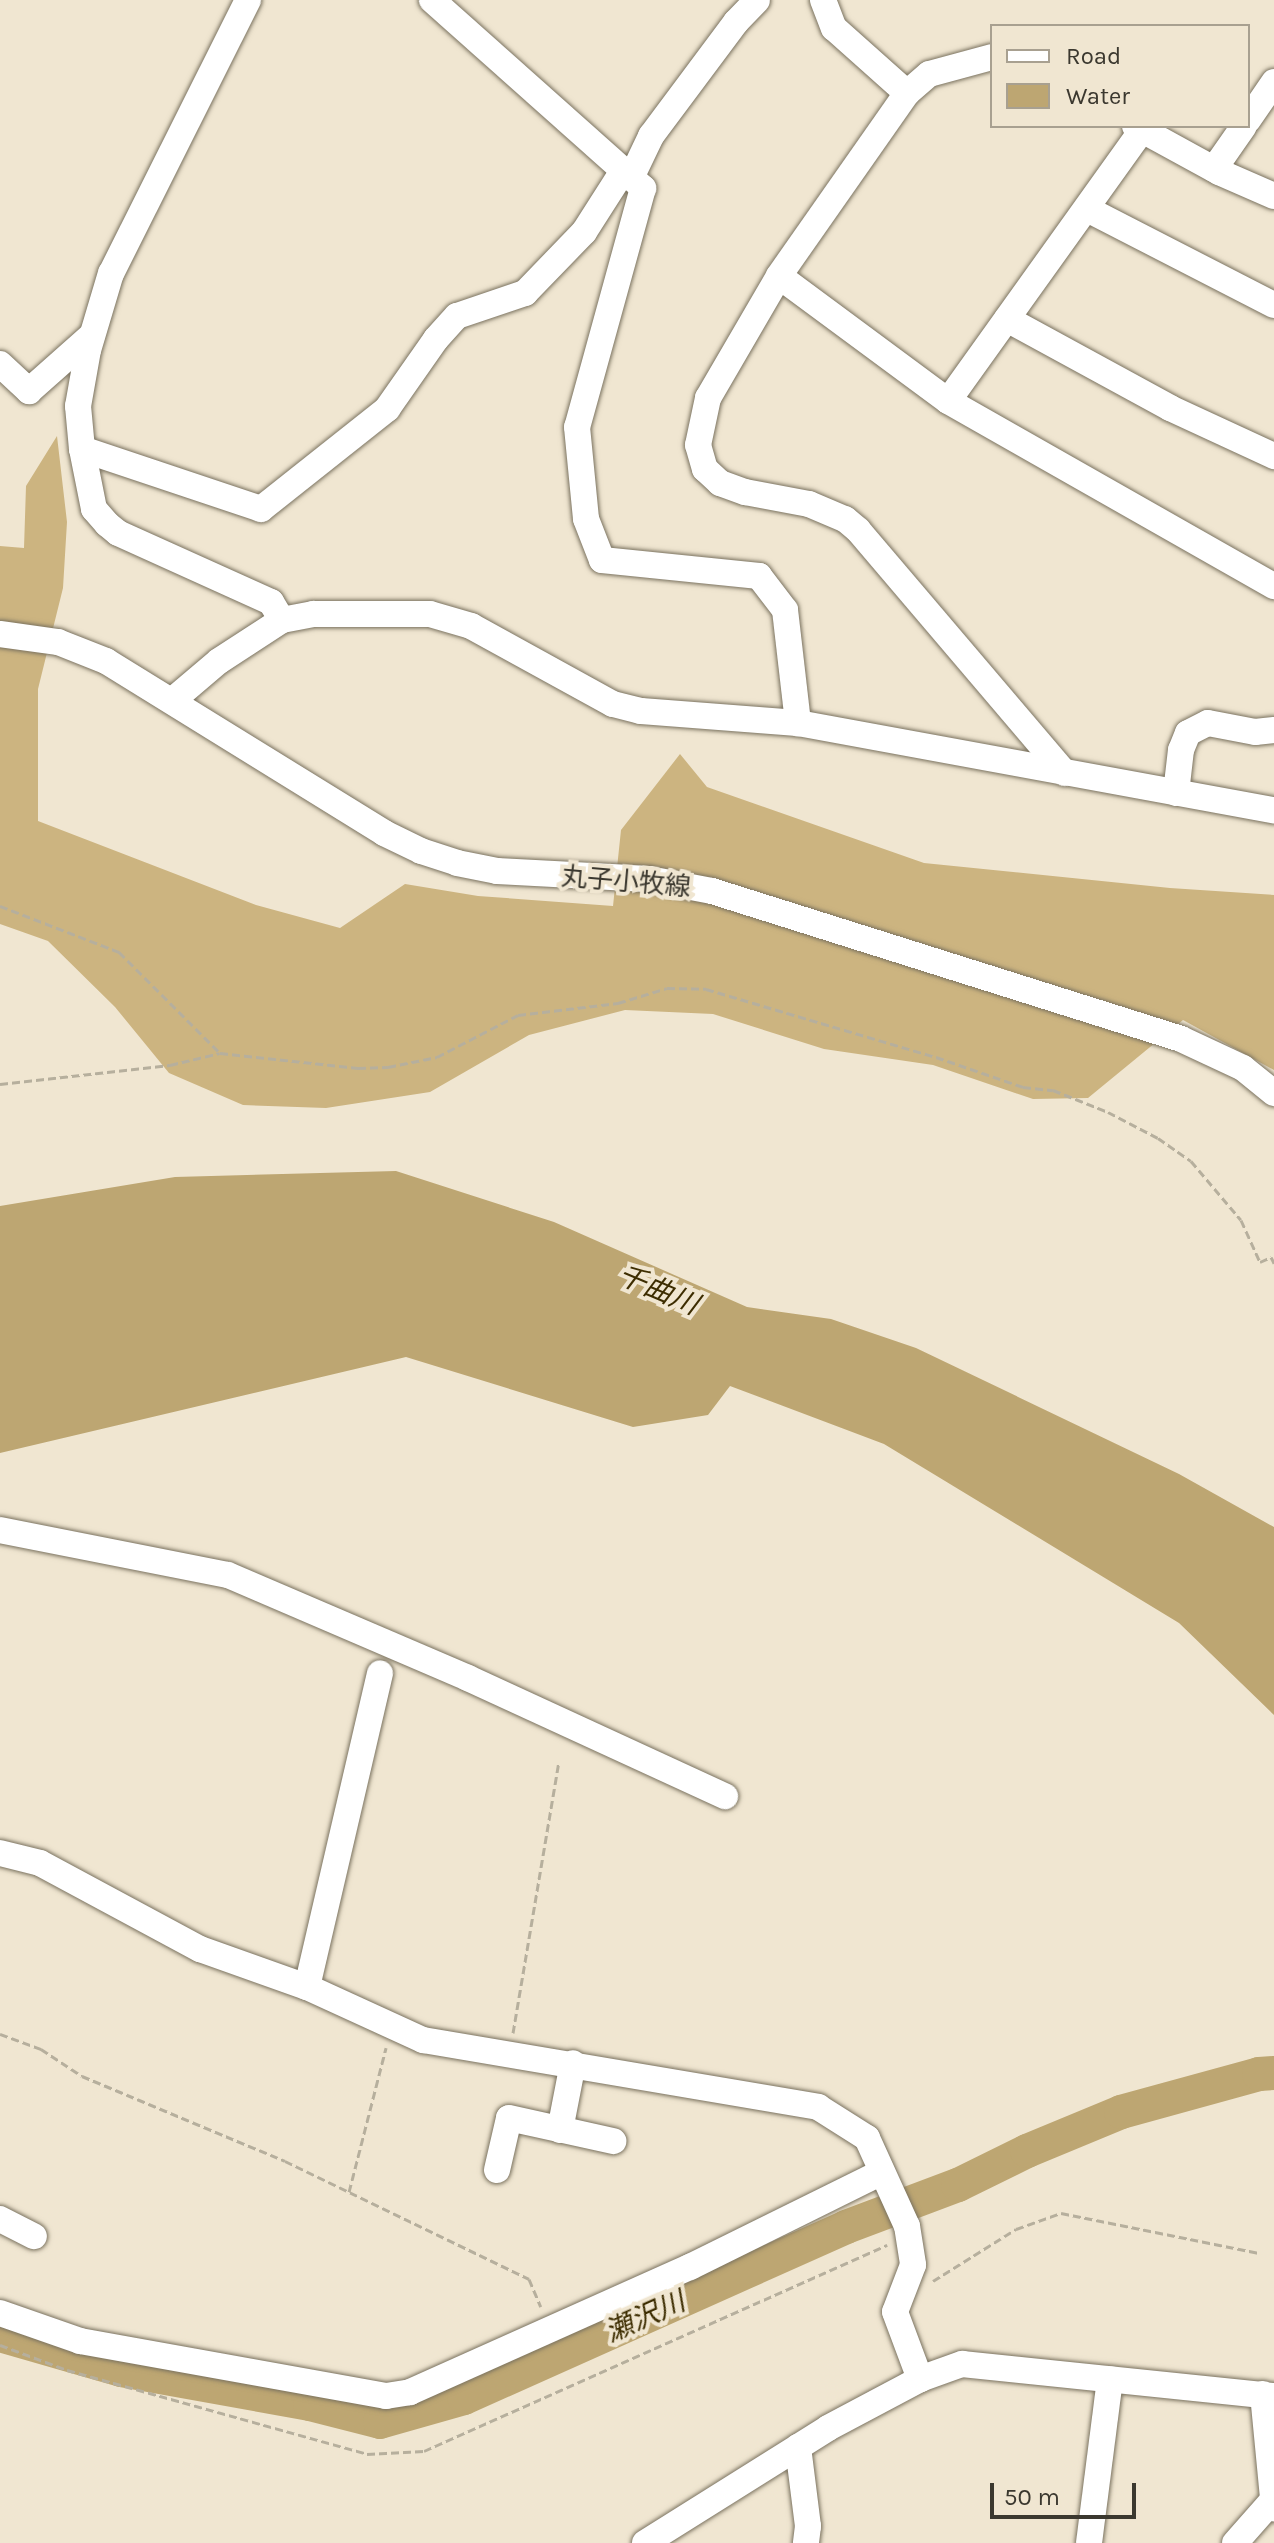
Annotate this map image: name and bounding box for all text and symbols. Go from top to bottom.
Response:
legend [990,24,1250,128]
text: Road [1066,42,1121,70]
text: Water [1066,82,1130,110]
street label: 丸子小牧線 [560,861,692,903]
water label: 千曲川 [613,1258,703,1322]
water label: 瀬沢川 [600,2285,690,2349]
scale bar [994,2467,1140,2517]
text: 50 m [1004,2483,1060,2511]

